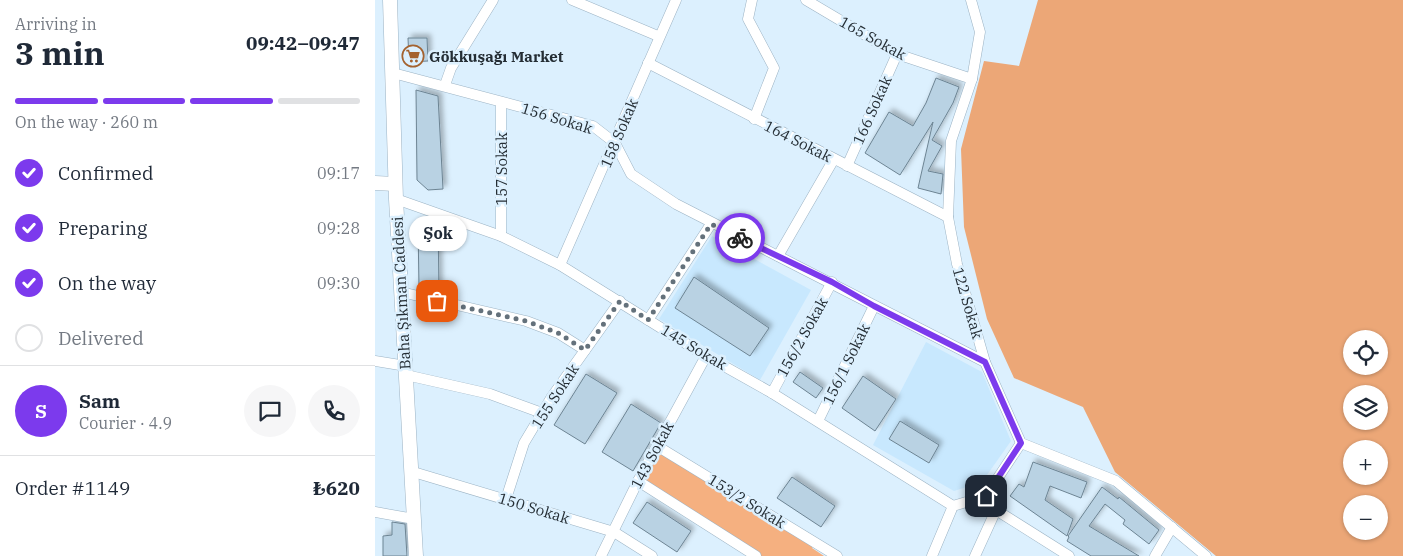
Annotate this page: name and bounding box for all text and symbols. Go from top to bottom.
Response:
street label: 165 Sokak [836,12,910,64]
text: Arriving in [15,14,97,34]
text: 09:42–09:47 [246,31,360,55]
text: 3 min [15,32,105,74]
supermarket icon: Gökkuşağı Market [401,44,425,68]
place label: Gökkuşağı Market [429,47,564,66]
street label: 166 Sokak [848,72,896,147]
street label: 158 Sokak [596,95,642,171]
street label: 156 Sokak [519,98,595,138]
text: On the way · 260 m [15,112,158,132]
street label: 164 Sokak [761,116,835,166]
street label: 157 Sokak [492,132,511,206]
icon: check [15,159,43,187]
text: Confirmed [58,161,153,185]
text: 09:17 [317,163,360,183]
courier [715,213,765,263]
icon: check [15,214,43,242]
text: Preparing [58,216,147,240]
street label: Baha Şıkman Caddesi [387,216,414,370]
callout: Şok [408,216,466,251]
text: 09:28 [317,218,360,238]
text: Şok [423,223,453,243]
icon: bike [726,224,754,252]
street label: 122 Sokak [949,265,987,341]
icon: check [15,269,43,297]
text: On the way [58,271,156,295]
text: 09:30 [317,273,360,293]
pin [416,280,458,322]
icon: bag [423,287,451,315]
street label: 156/2 Sokak [772,294,832,380]
street label: 145 Sokak [658,320,731,374]
street label: 156/1 Sokak [818,320,874,408]
text: Delivered [58,326,144,350]
map controls [1343,330,1388,540]
button: locate [1343,330,1388,375]
street label: 155 Sokak [527,360,583,432]
button: chat [244,385,296,437]
button: phone [308,385,360,437]
button: layers [1343,385,1388,430]
text: Sam [79,389,120,413]
text: S [35,399,47,423]
text: Courier · 4.9 [79,413,172,433]
street label: 143 Sokak [626,418,678,492]
button: + [1343,440,1388,485]
street label: 153/2 Sokak [705,470,790,532]
pin [965,475,1007,517]
text: Order #1149 [15,476,130,500]
text: ₺620 [313,476,360,500]
icon: home [972,482,1000,510]
street label: 150 Sokak [496,488,572,528]
button: − [1343,495,1388,540]

